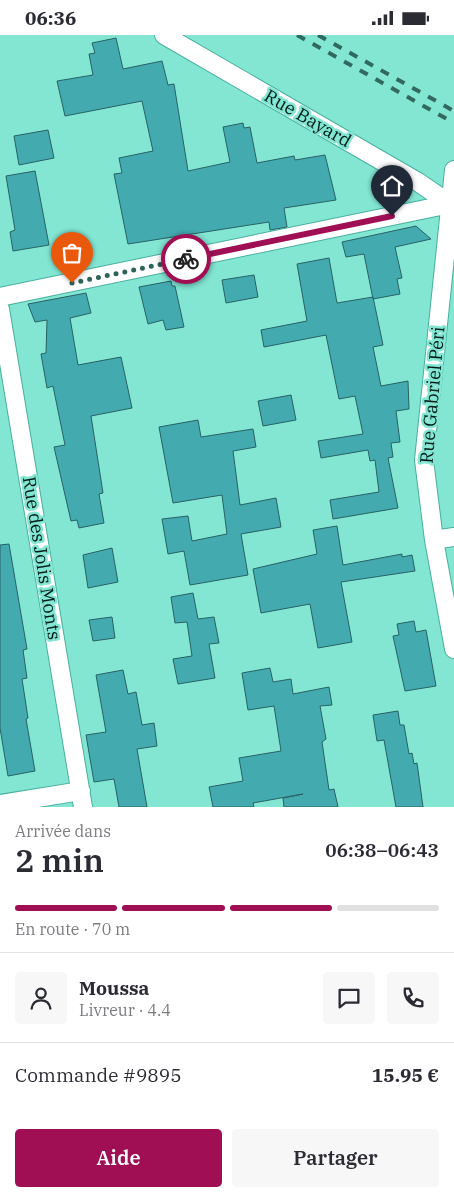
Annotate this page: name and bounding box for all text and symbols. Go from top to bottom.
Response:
text: 06:36 [25,6,76,30]
street label: Rue Bayard [260,84,356,152]
pin [371,165,413,216]
icon: home [378,172,406,200]
pin [51,232,93,283]
courier [161,234,211,284]
icon: bag [58,239,86,267]
icon: bike [172,245,200,273]
street label: Rue Gabriel Péri [415,325,449,465]
street label: Rue des Jolis Monts [18,475,66,641]
text: Arrivée dans [15,821,111,841]
text: 06:38–06:43 [325,838,439,862]
text: 2 min [15,839,104,881]
text: En route · 70 m [15,919,130,939]
button: person [15,972,67,1024]
button: chat [323,972,375,1024]
button: phone [387,972,439,1024]
text: Moussa [79,976,149,1000]
text: Livreur · 4.4 [79,1000,171,1020]
text: Commande #9895 [15,1063,182,1087]
text: 15.95 € [372,1063,439,1087]
button: Aide [15,1129,222,1187]
button: Partager [232,1129,439,1187]

